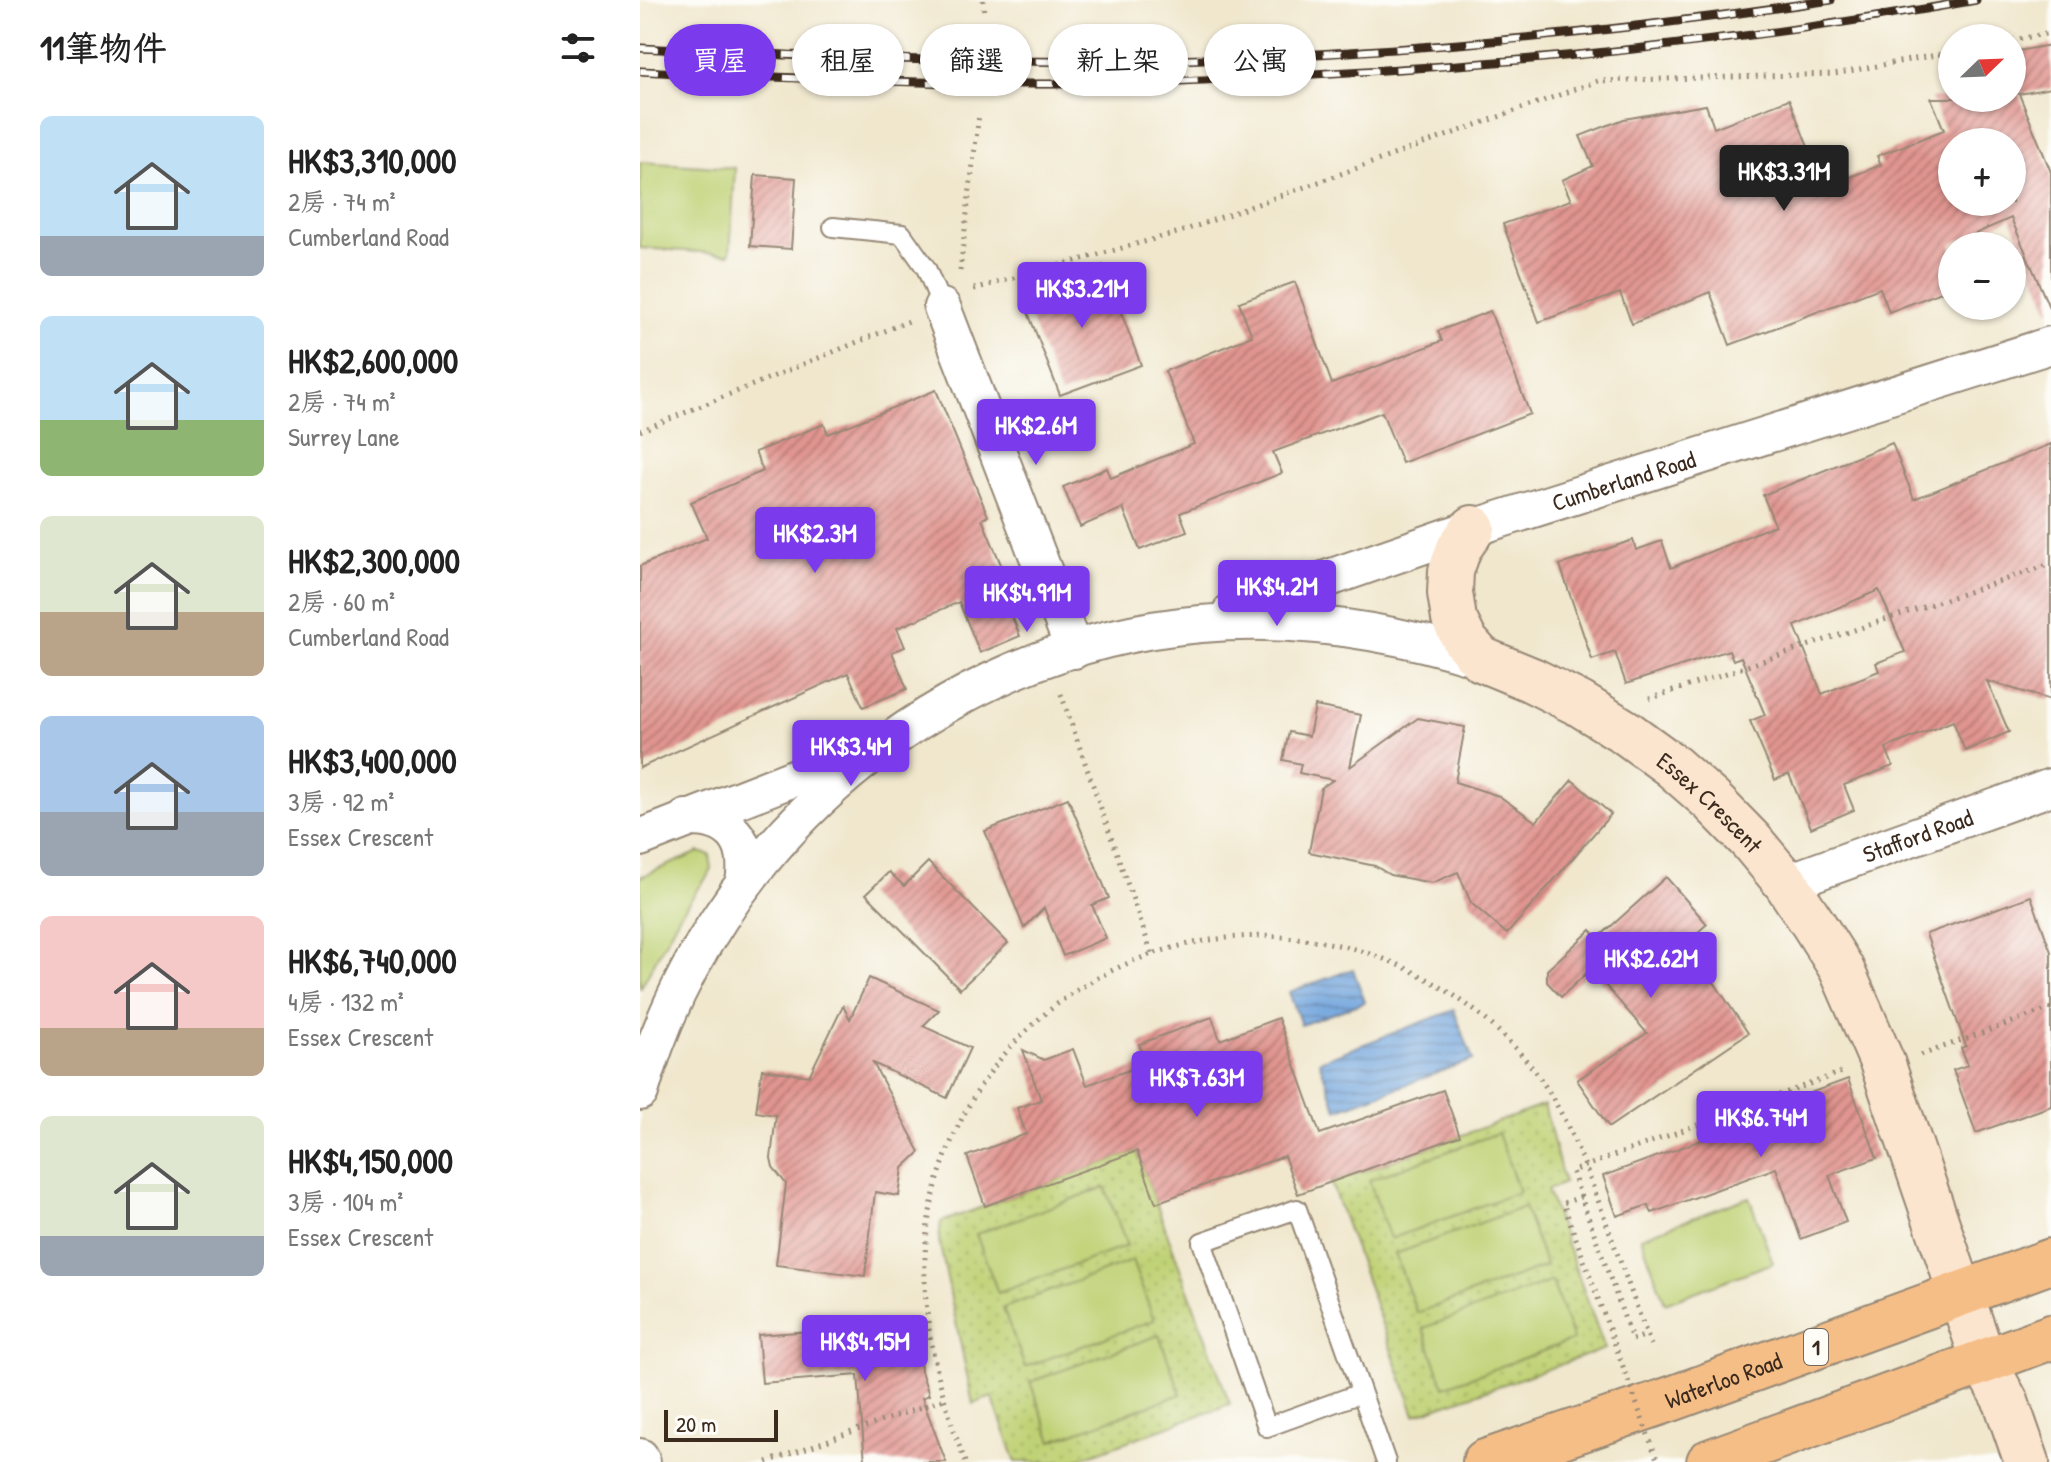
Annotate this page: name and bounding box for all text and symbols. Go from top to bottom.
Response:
chip: 買屋 [664,24,776,96]
chip: 租屋 [792,24,904,96]
chip: 篩選 [920,24,1032,96]
chip: 新上架 [1048,24,1188,96]
chip: 公寓 [1204,24,1316,96]
north arrow [1938,24,2026,112]
map controls [1938,24,2026,320]
text: 11筆物件 [40,25,167,71]
icon: filters [556,26,600,70]
button: + [1938,128,2026,216]
text: HK$3,310,000 [288,138,456,184]
pin: HK$3.31M [1701,145,1867,213]
icon: home [104,148,200,244]
text: HK$3.31M [1738,153,1830,188]
text: 2房 · 74 m² [288,184,396,219]
text: Cumberland Road [288,219,449,254]
button: − [1938,232,2026,320]
pin: HK$3.21M [999,262,1165,330]
text: HK$3.21M [1035,270,1129,305]
text: HK$2,600,000 [288,338,458,384]
icon: home [104,348,200,444]
text: 2房 · 74 m² [288,384,396,419]
pin: HK$2.6M [962,399,1110,467]
text: HK$2.6M [995,407,1077,442]
text: Surrey Lane [288,419,400,454]
street label: Cumberland Road [1548,443,1699,518]
pin: HK$2.3M [741,507,889,575]
text: HK$2.3M [773,515,857,550]
text: HK$2,300,000 [288,538,460,584]
icon: home [104,548,200,644]
pin: HK$4.2M [1203,560,1351,628]
pin: HK$4.91M [944,566,1110,634]
text: HK$4.2M [1236,568,1318,603]
text: HK$4.91M [983,574,1071,609]
text: 2房 · 60 m² [288,584,395,619]
text: Cumberland Road [288,619,449,654]
pin: HK$3.4M [777,720,925,788]
text: HK$3.4M [810,728,892,763]
text: HK$3,400,000 [288,738,457,784]
street label: Essex Crescent [1651,744,1770,860]
icon: home [104,748,200,844]
text: 3房 · 92 m² [288,784,394,819]
street label: Stafford Road [1858,801,1977,870]
text: Essex Crescent [288,819,433,854]
pin: HK$2.62M [1568,932,1734,1000]
text: HK$6,740,000 [288,938,457,984]
text: HK$2.62M [1604,940,1698,975]
icon: home [104,948,200,1044]
text: 4房 · 132 m² [288,984,404,1019]
text: Essex Crescent [288,1019,433,1054]
pin: HK$7.63M [1114,1051,1280,1119]
text: HK$7.63M [1150,1059,1244,1094]
pin: HK$6.74M [1678,1091,1844,1159]
text: HK$6.74M [1715,1099,1807,1134]
text: HK$4,150,000 [288,1138,453,1184]
icon: home [104,1148,200,1244]
text: 3房 · 104 m² [288,1184,403,1219]
text: Essex Crescent [288,1219,433,1254]
pin: HK$4.15M [782,1315,948,1383]
text: HK$4.15M [820,1323,910,1358]
road number: 1 [1804,1329,1828,1365]
street label: Waterloo Road [1660,1344,1786,1416]
scale bar [664,1406,778,1442]
text: 20 m [676,1409,716,1439]

